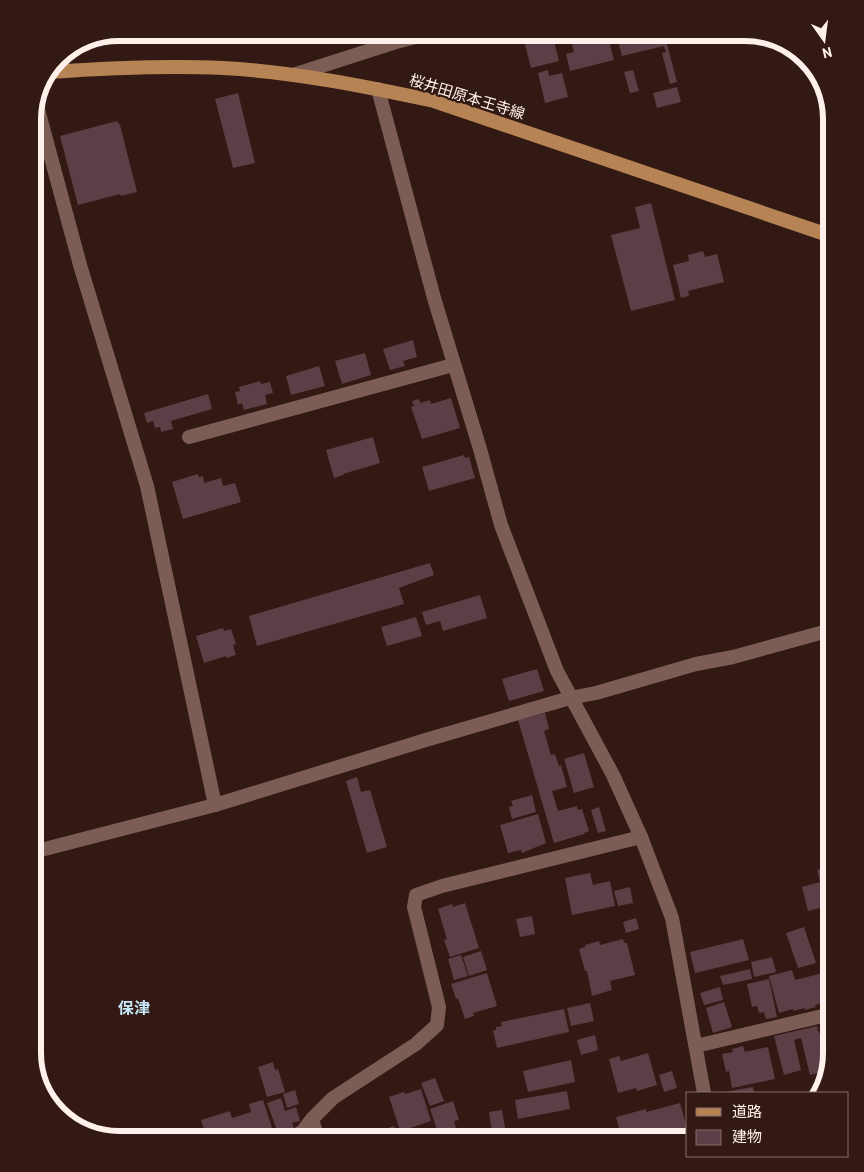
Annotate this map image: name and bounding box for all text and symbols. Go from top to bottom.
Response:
north arrow [799,15,849,65]
text: N [821,44,834,62]
street label: 桜井田原本王寺線 [407,70,527,122]
district label: 保津 [118,998,150,1017]
legend [686,1092,849,1157]
text: 道路 [732,1102,762,1120]
text: 建物 [732,1127,762,1145]

